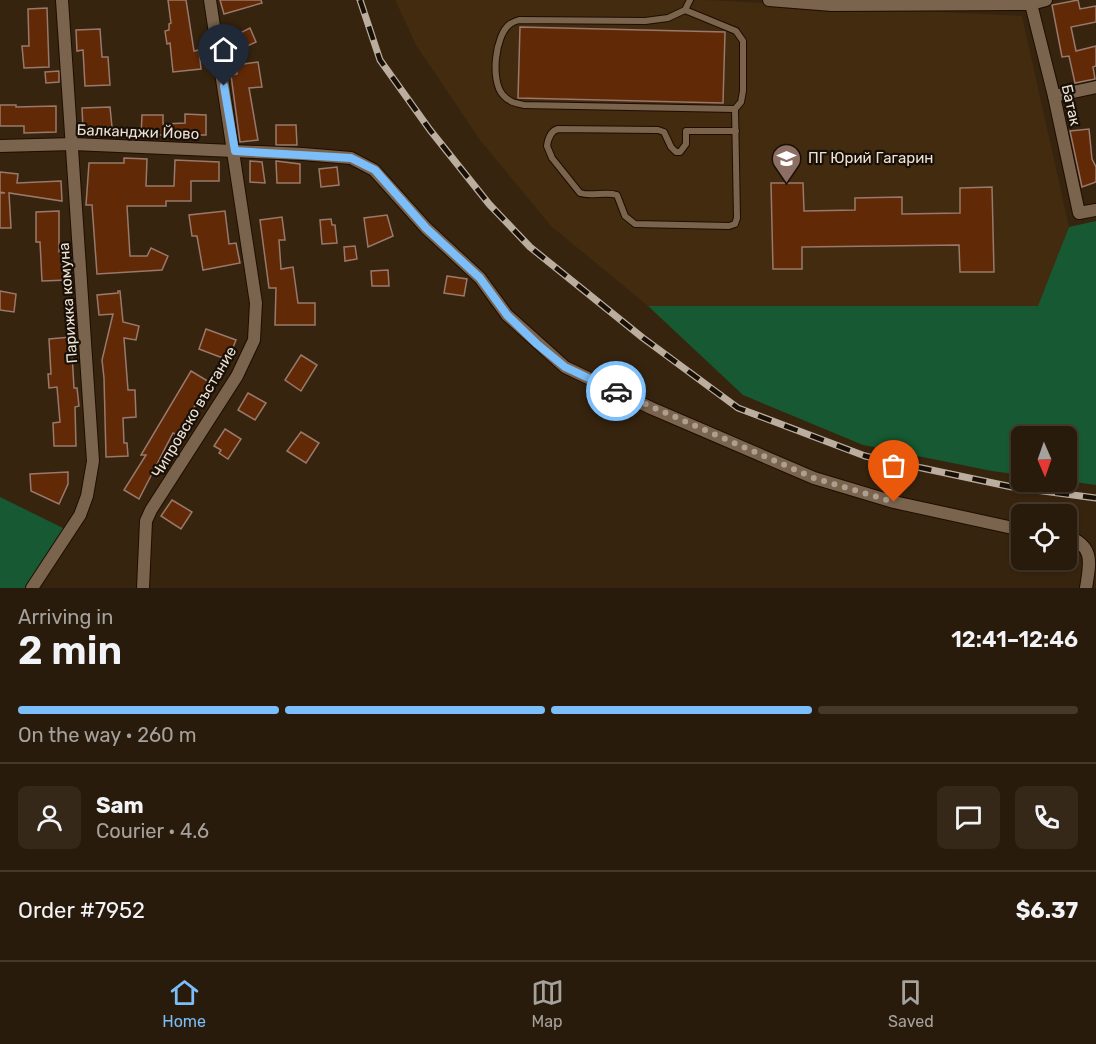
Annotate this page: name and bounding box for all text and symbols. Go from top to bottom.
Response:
pin [198,24,249,86]
icon: home [207,33,240,66]
street label: Батак [1058,83,1084,127]
street label: Балканджи Йово [76,121,200,143]
school or university icon: ПГ Юрий Гагарин [771,142,803,184]
place label: ПГ Юрий Гагарин [808,149,933,167]
street label: Парижка комуна [55,242,81,364]
street label: Чипровско въстание [148,343,240,481]
courier [586,361,646,421]
icon: car [600,375,633,408]
north arrow [1011,426,1077,492]
map controls [1011,426,1077,570]
pin [868,440,919,502]
icon: bag [877,449,910,482]
button: locate [1011,504,1077,570]
text: Arriving in [18,605,113,629]
text: 12:41–12:46 [951,626,1078,653]
text: 2 min [18,628,122,674]
text: On the way · 260 m [18,723,196,747]
button: person [18,786,81,849]
button: chat [937,786,1000,849]
button: phone [1015,786,1078,849]
text: Sam [96,792,144,819]
text: Courier · 4.6 [96,819,209,843]
text: Order #7952 [18,897,145,924]
text: $6.37 [1016,897,1078,924]
tab: Home [162,976,206,1031]
tab: Map [531,976,564,1031]
tab: Saved [888,976,934,1031]

